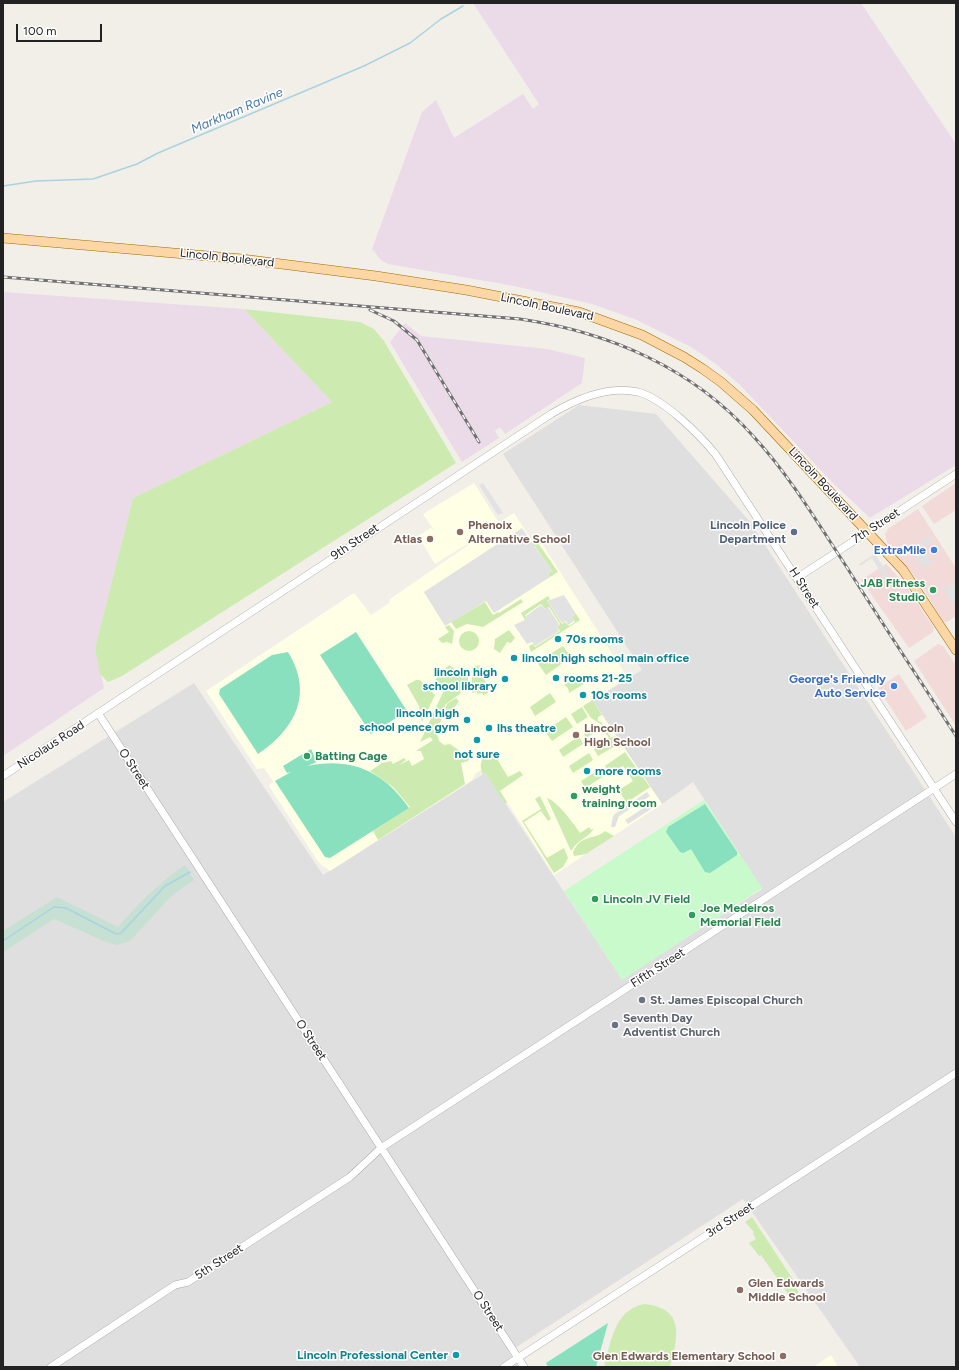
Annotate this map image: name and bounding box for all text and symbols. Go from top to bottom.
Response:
scale bar [18,16,104,42]
text: 100 m [23,24,57,38]
water label: Markham Ravine [189,85,285,137]
street label: Lincoln Boulevard [179,246,275,270]
street label: Lincoln Boulevard [499,290,595,324]
street label: Lincoln Boulevard [785,444,861,524]
street label: 7th Street [849,505,903,547]
place label: Phenoix Alternative School [468,518,570,546]
place label: Lincoln Police Department [710,518,786,546]
street label: 9th Street [328,521,382,563]
marker: Phenoix Alternative School [455,527,465,537]
marker: Lincoln Police Department [789,527,799,537]
place label: Atlas [394,532,422,546]
marker: Atlas [425,534,435,544]
place label: ExtraMile [874,543,926,557]
marker: ExtraMile [929,545,939,555]
street label: H Street [786,565,822,611]
place label: JAB Fitness Studio [860,576,925,604]
marker: JAB Fitness Studio [928,585,938,595]
place label: 70s rooms [566,632,623,646]
marker: 70s rooms [553,634,563,644]
place label: lincoln high school main office [522,651,689,665]
marker: lincoln high school main office [509,653,519,663]
place label: lincoln high school library [423,665,497,693]
place label: rooms 21-25 [564,671,632,685]
place label: George's Friendly Auto Service [789,672,886,700]
marker: rooms 21-25 [551,673,561,683]
marker: lincoln high school library [500,674,510,684]
marker: George's Friendly Auto Service [889,681,899,691]
place label: 10s rooms [591,688,647,702]
marker: 10s rooms [578,690,588,700]
place label: lincoln high school pence gym [359,706,459,734]
marker: lincoln high school pence gym [462,715,472,725]
street label: Nicolaus Road [15,718,87,772]
place label: lhs theatre [497,721,556,735]
place label: Lincoln High School [584,721,651,749]
marker: lhs theatre [484,723,494,733]
marker: Lincoln High School [571,730,581,740]
marker: not sure [472,735,482,745]
street label: O Street [115,746,153,792]
place label: not sure [454,747,500,761]
place label: Batting Cage [315,749,387,763]
marker: Batting Cage [302,751,312,761]
place label: more rooms [595,764,661,778]
marker: more rooms [582,766,592,776]
place label: weight training room [582,782,657,810]
marker: weight training room [569,791,579,801]
place label: Lincoln JV Field [603,892,690,906]
marker: Lincoln JV Field [590,894,600,904]
place label: Joe Medeiros Memorial Field [700,901,781,929]
marker: Joe Medeiros Memorial Field [687,910,697,920]
street label: Fifth Street [628,945,688,991]
place label: St. James Episcopal Church [650,993,803,1007]
marker: St. James Episcopal Church [637,995,647,1005]
place label: Seventh Day Adventist Church [623,1011,720,1039]
street label: O Street [292,1017,330,1063]
marker: Seventh Day Adventist Church [610,1020,620,1030]
street label: 3rd Street [703,1199,757,1241]
street label: 5th Street [192,1241,246,1283]
place label: Glen Edwards Middle School [748,1276,826,1304]
marker: Glen Edwards Middle School [735,1285,745,1295]
street label: O Street [469,1288,507,1334]
place label: Lincoln Professional Center [297,1348,448,1362]
place label: Glen Edwards Elementary School [593,1349,775,1363]
marker: Lincoln Professional Center [451,1350,461,1360]
marker: Glen Edwards Elementary School [778,1351,788,1361]

